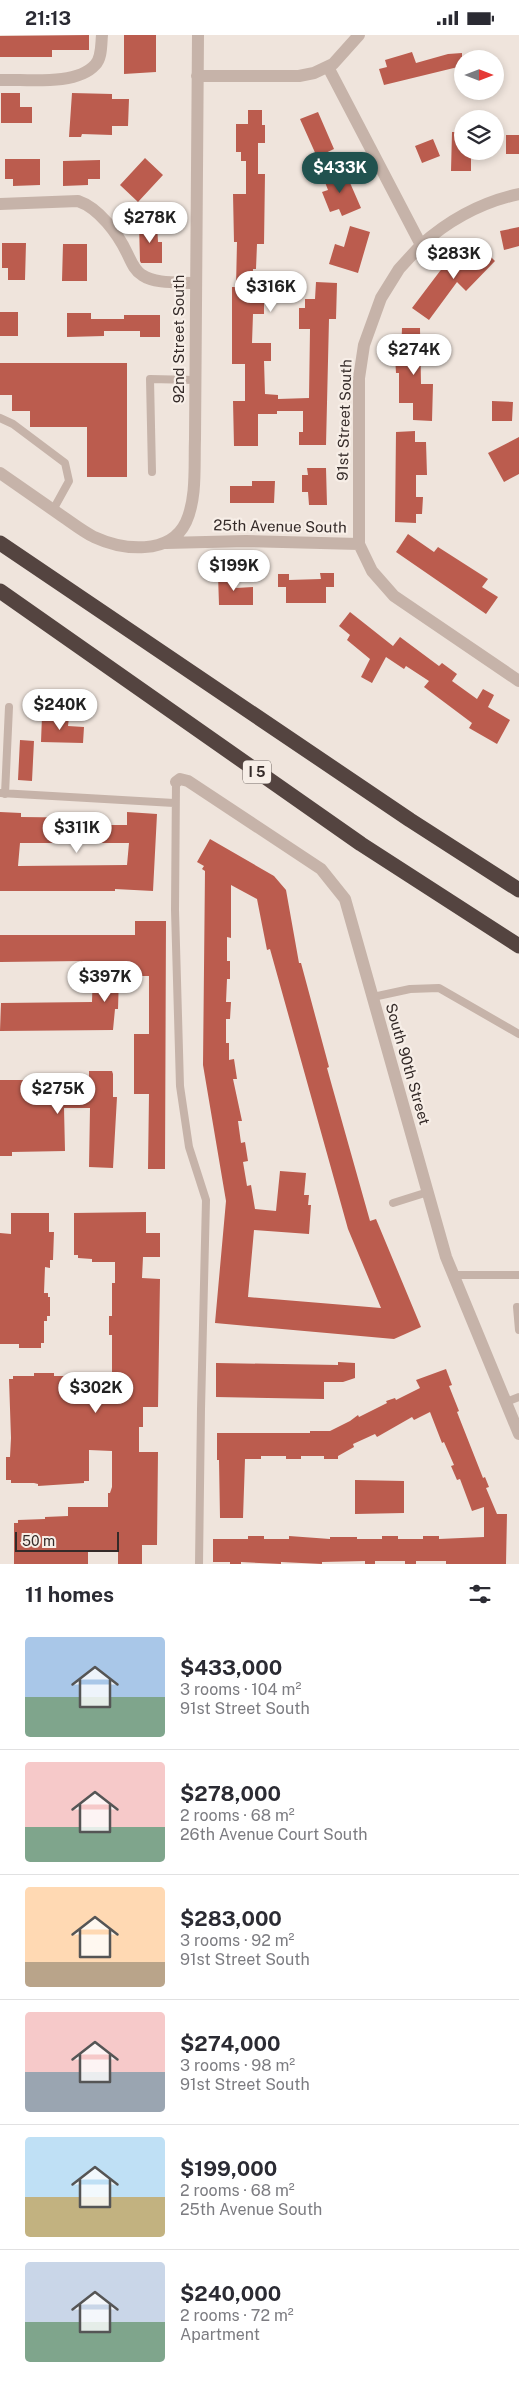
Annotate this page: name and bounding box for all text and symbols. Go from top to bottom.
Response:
text: 21:13 [25,7,71,29]
north arrow [454,50,504,100]
map controls [454,50,504,160]
button: layers [454,110,504,160]
pin: $433K [305,151,375,194]
text: $433K [313,158,367,177]
pin: $278K [115,201,185,244]
text: $278K [123,208,177,227]
pin: $283K [419,237,489,280]
text: $283K [427,244,481,263]
pin: $316K [236,271,306,313]
street label: 92nd Street South [170,275,187,403]
text: $316K [246,277,296,296]
pin: $274K [379,333,449,376]
text: $274K [388,340,440,359]
street label: 91st Street South [333,359,355,481]
street label: 25th Avenue South [213,516,347,536]
pin: $199K [199,549,269,592]
text: $199K [209,556,259,575]
pin: $240K [25,689,95,731]
text: $240K [33,695,87,714]
road number: I 5 [243,761,271,784]
pin: $311K [42,811,112,854]
text: $311K [54,818,100,837]
pin: $397K [70,961,140,1003]
text: $397K [78,967,132,986]
street label: South 90th Street [383,1001,434,1127]
pin: $275K [23,1073,93,1115]
text: $275K [31,1079,85,1098]
pin: $302K [61,1371,131,1414]
text: $302K [69,1378,123,1397]
scale bar [15,1529,119,1552]
text: 50 m [22,1533,55,1549]
icon: filters [466,1580,494,1608]
text: 11 homes [25,1582,114,1607]
text: $433,000 [180,1655,282,1680]
icon: home [65,1657,125,1717]
text: 3 rooms · 104 m² [180,1680,301,1699]
text: 91st Street South [180,1699,310,1718]
text: $278,000 [180,1781,281,1806]
icon: home [65,1782,125,1842]
text: 2 rooms · 68 m² [180,1806,295,1825]
text: 26th Avenue Court South [180,1825,368,1844]
text: $283,000 [180,1906,282,1931]
icon: home [65,1907,125,1967]
text: 3 rooms · 92 m² [180,1931,294,1950]
text: 91st Street South [180,1950,310,1969]
text: $274,000 [180,2031,281,2056]
icon: home [65,2032,125,2092]
text: 3 rooms · 98 m² [180,2056,295,2075]
text: 91st Street South [180,2075,310,2094]
text: $199,000 [180,2156,277,2181]
icon: home [65,2157,125,2217]
text: 2 rooms · 68 m² [180,2181,295,2200]
text: 25th Avenue South [180,2200,322,2219]
text: $240,000 [180,2281,281,2306]
icon: home [65,2282,125,2342]
text: 2 rooms · 72 m² [180,2306,294,2325]
text: Apartment [180,2325,260,2344]

